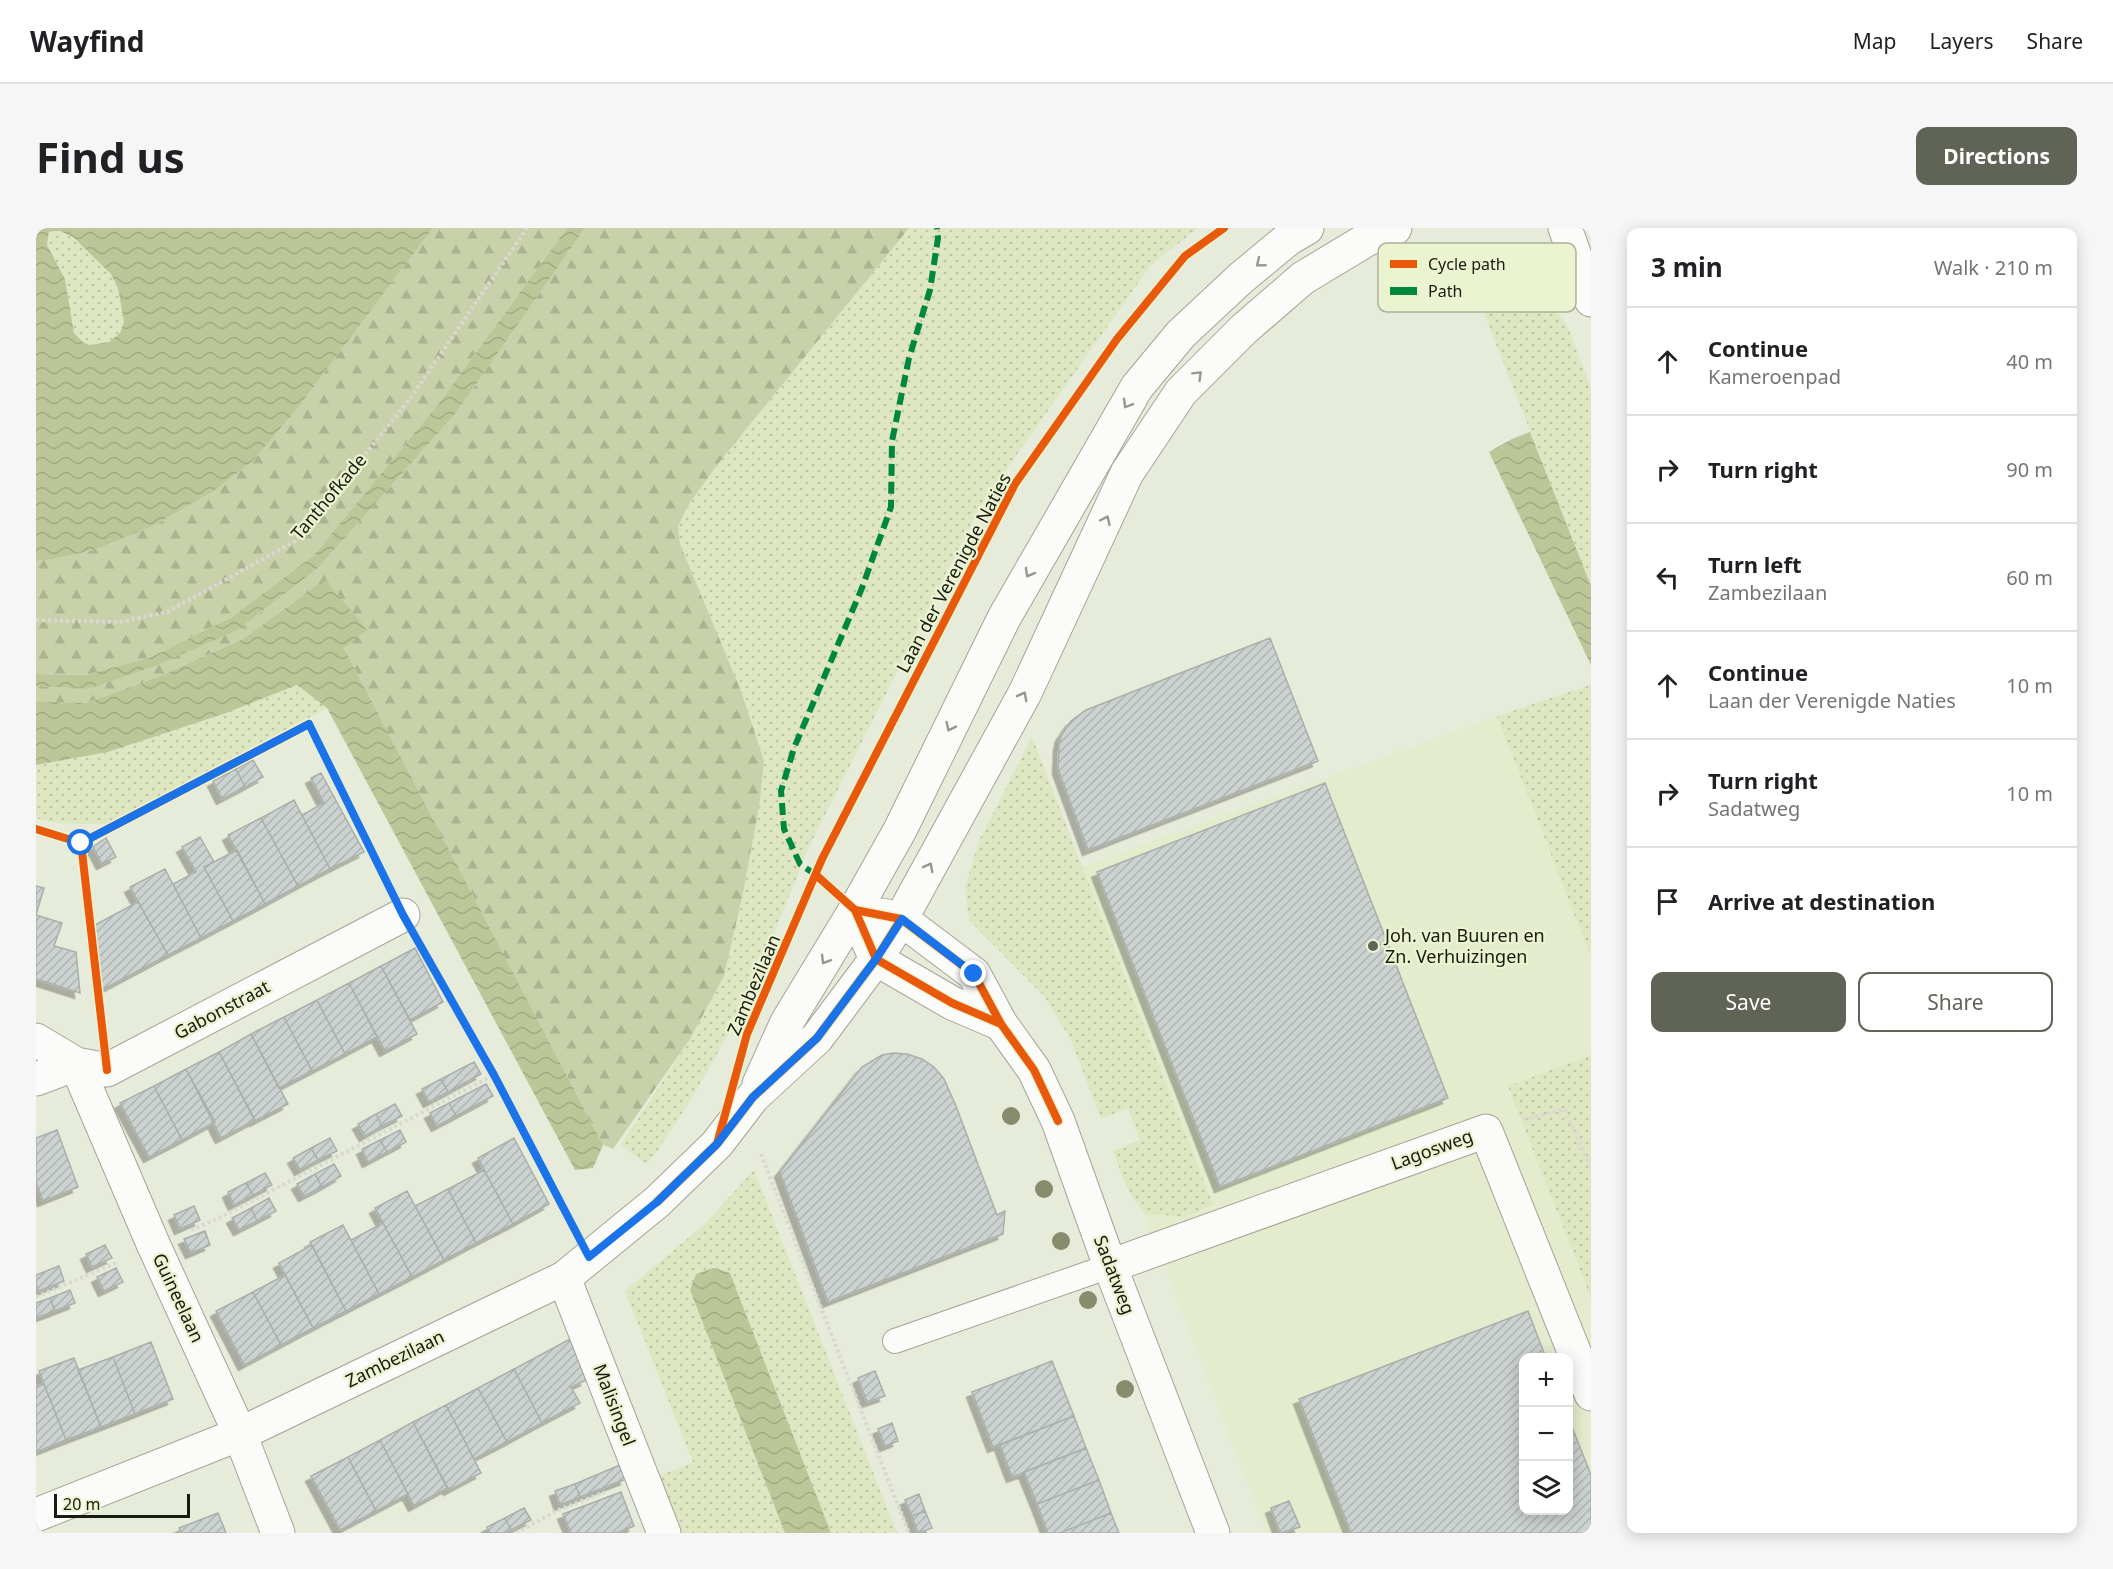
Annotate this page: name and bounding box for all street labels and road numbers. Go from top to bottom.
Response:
street label: Tanthofkade [285,448,371,544]
street label: Laan der Verenigde Naties [890,468,1016,677]
street label: Zambezilaan [721,931,785,1039]
street label: Gabonstraat [169,974,274,1044]
street label: Lagosweg [1387,1123,1476,1175]
street label: Sadatweg [1089,1232,1141,1318]
street label: Guineelaan [148,1249,210,1346]
street label: Zambezilaan [341,1324,448,1392]
street label: Malisingel [588,1360,642,1449]

